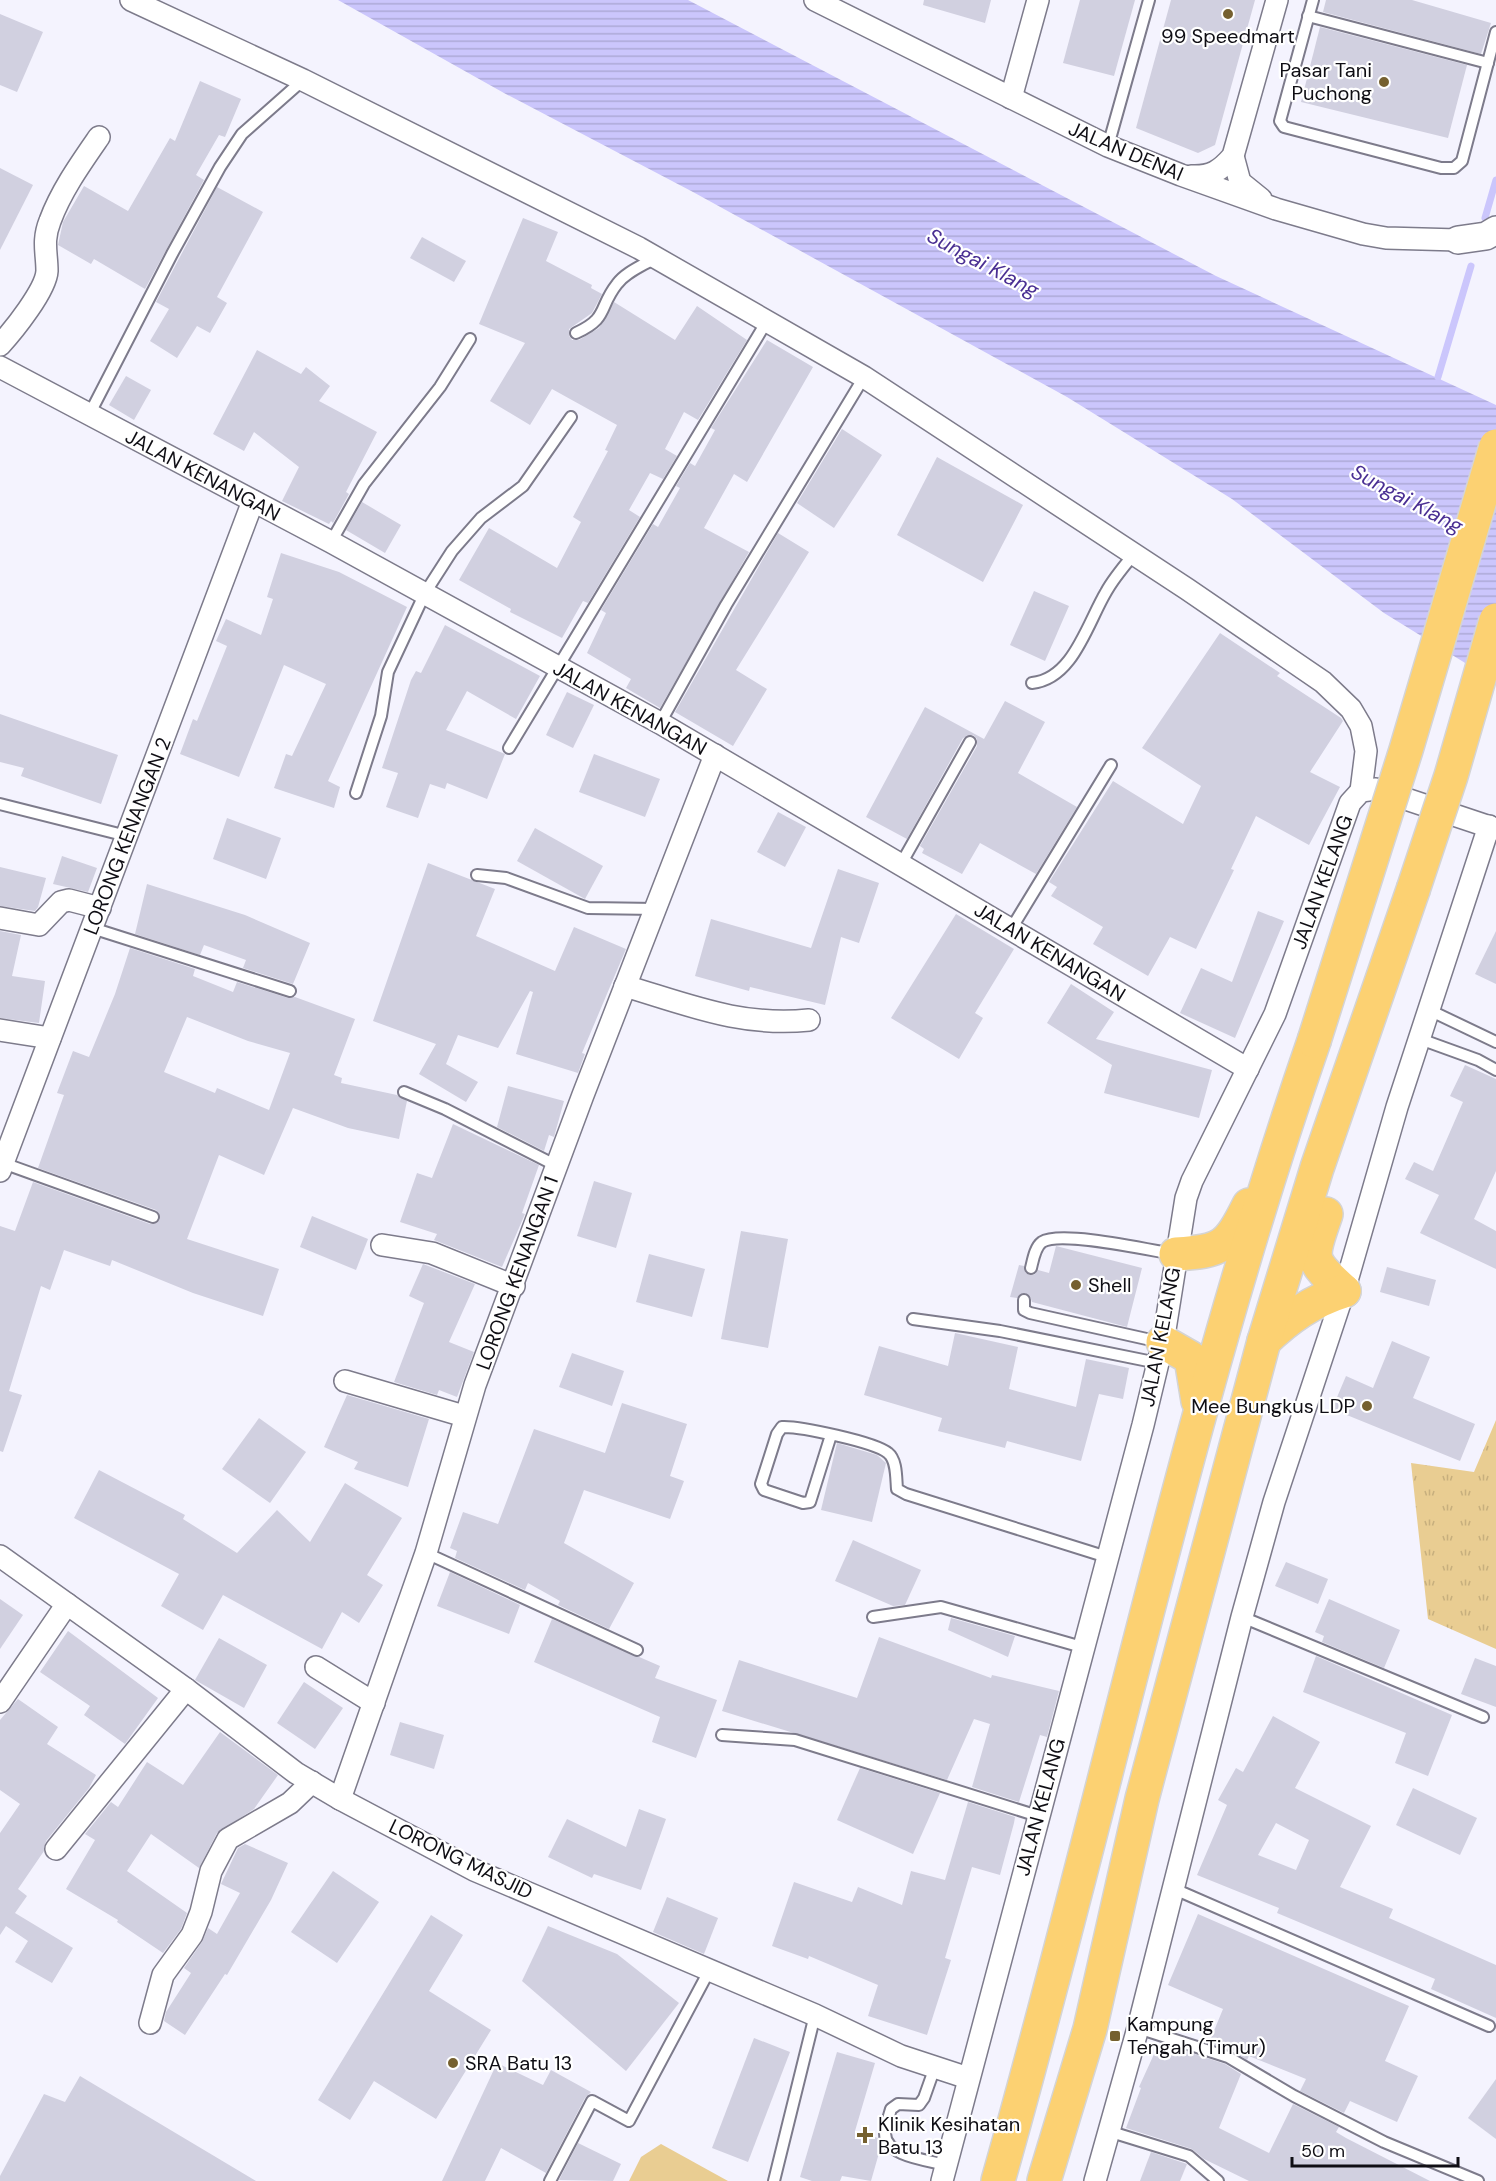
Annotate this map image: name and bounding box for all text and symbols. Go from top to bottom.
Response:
marker: 99 Speedmart [1221,7,1235,21]
place label: 99 Speedmart [1161,23,1295,49]
place label: Pasar Tani Puchong [1279,57,1372,106]
marker: Pasar Tani Puchong [1377,75,1391,89]
street label: JALAN DENAI [1065,115,1187,187]
water label: Sungai Klang [922,222,1044,304]
street label: JALAN KENANGAN [121,423,285,527]
water label: Sungai Klang [1346,458,1468,540]
street label: JALAN KENANGAN [549,655,711,761]
street label: LORONG KENANGAN 2 [77,734,177,938]
street label: JALAN KELANG [1286,811,1358,953]
street label: JALAN KENANGAN [970,897,1130,1007]
street label: LORONG KENANGAN 1 [470,1173,564,1373]
street label: JALAN KELANG [1134,1265,1186,1409]
place label: Shell [1088,1272,1131,1298]
marker: Shell [1069,1278,1083,1292]
place label: Mee Bungkus LDP [1191,1393,1355,1419]
marker: Mee Bungkus LDP [1360,1399,1374,1413]
street label: JALAN KELANG [1009,1735,1071,1879]
street label: LORONG MASJID [385,1813,537,1905]
place label: Kampung Tengah (Timur) [1127,2011,1266,2060]
marker: Kampung Tengah (Timur) [1108,2029,1122,2043]
place label: SRA Batu 13 [465,2050,572,2076]
marker: SRA Batu 13 [446,2056,460,2070]
place label: Klinik Kesihatan Batu 13 [878,2111,1020,2160]
marker: Klinik Kesihatan Batu 13 [856,2126,874,2144]
scale bar [1292,2130,1458,2168]
text: 50 m [1301,2139,1345,2163]

